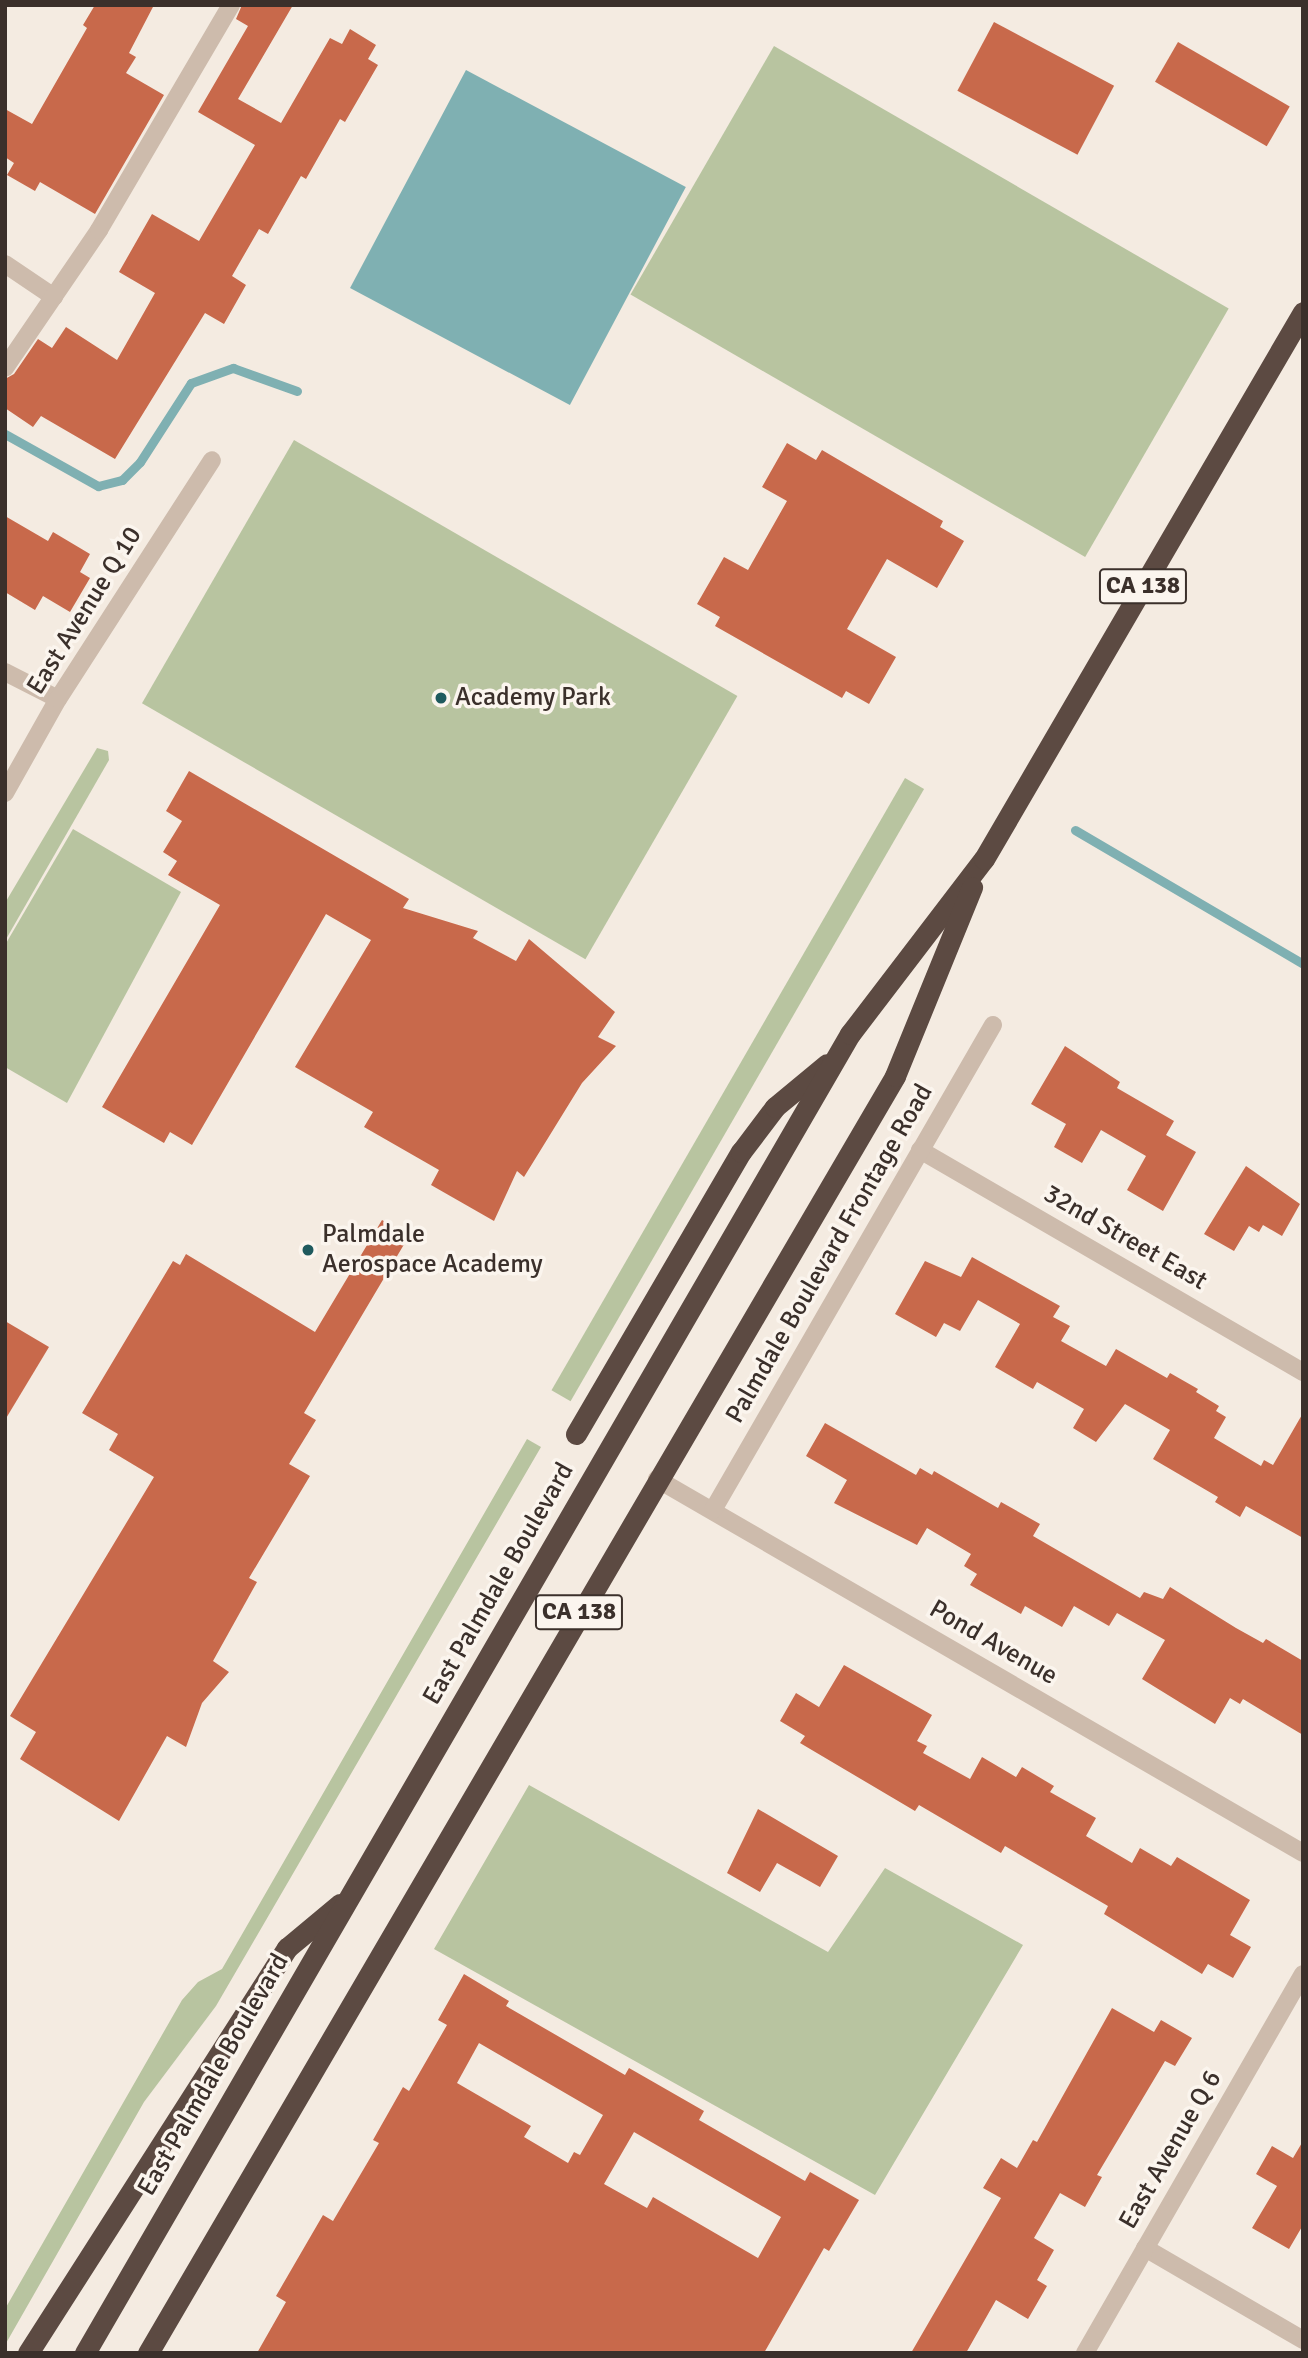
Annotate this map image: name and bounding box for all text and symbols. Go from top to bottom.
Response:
street label: East Avenue Q 10 [21,521,149,701]
road number: CA 138 [1098,566,1188,606]
place label: Academy Park [455,682,611,714]
marker: Academy Park [433,690,449,706]
street label: Palmdale Boulevard Frontage Road [720,1079,940,1429]
street label: 32nd Street East [1038,1179,1212,1297]
place label: Palmdale Aerospace Academy [322,1219,543,1280]
marker: Palmdale Aerospace Academy [300,1242,316,1258]
street label: East Palmdale Boulevard [417,1457,581,1711]
road number: CA 138 [534,1592,624,1632]
street label: Pond Avenue [923,1594,1063,1692]
street label: East Palmdale Boulevard [132,1948,296,2202]
street label: East Avenue Q 6 [1113,2065,1229,2235]

